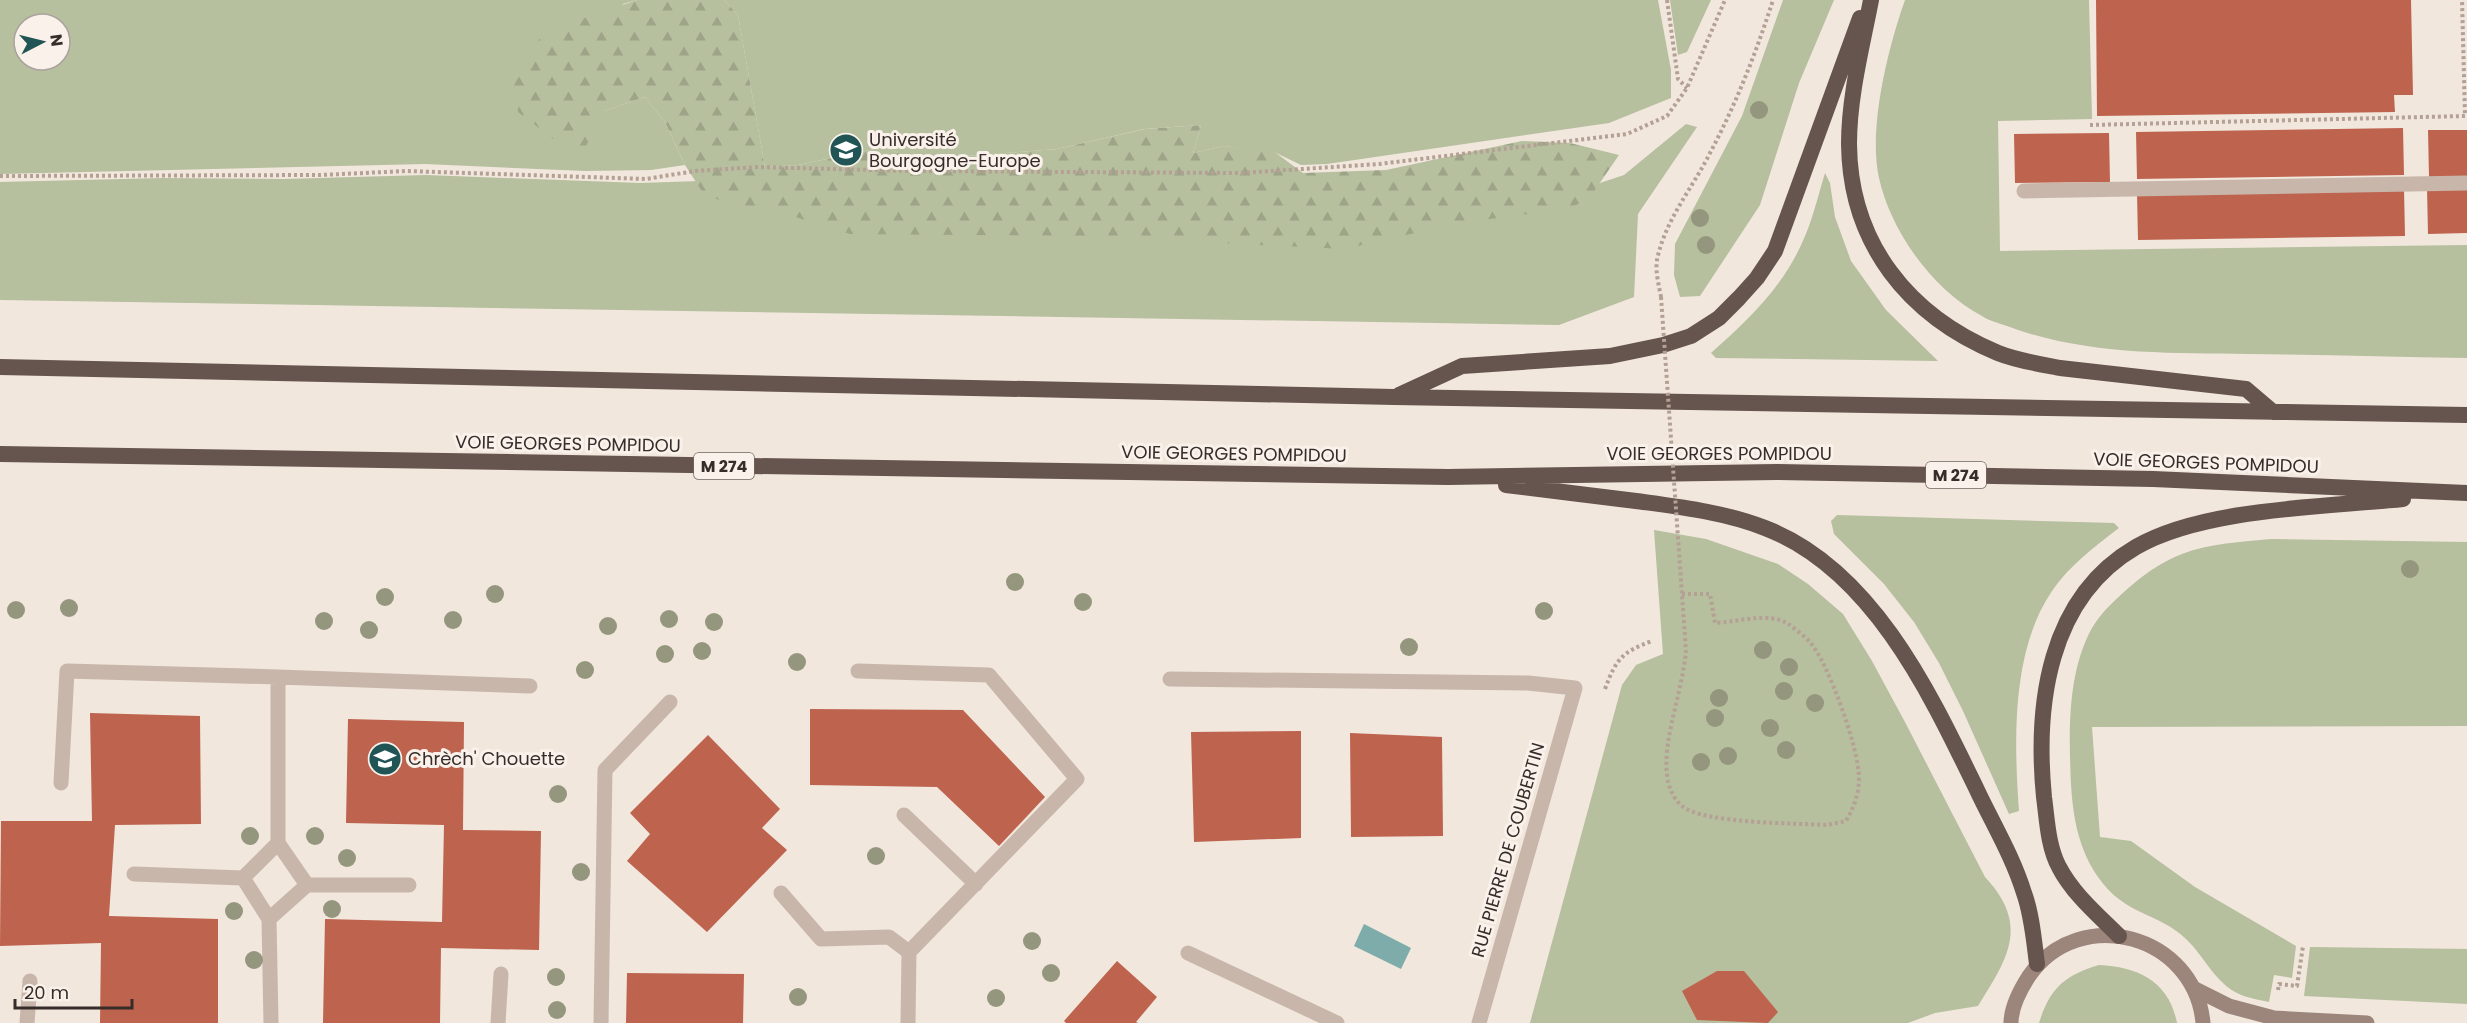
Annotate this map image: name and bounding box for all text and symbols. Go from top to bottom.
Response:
north arrow [12,12,72,72]
text: N [44,33,69,48]
place label: Université Bourgogne-Europe [869,127,1041,173]
school or university icon: Université Bourgogne-Europe [828,132,864,168]
street label: VOIE GEORGES POMPIDOU [455,429,681,458]
street label: VOIE GEORGES POMPIDOU [1121,439,1347,468]
street label: VOIE GEORGES POMPIDOU [1606,441,1832,466]
street label: VOIE GEORGES POMPIDOU [2093,446,2319,479]
road number: M 274 [694,453,754,479]
road number: M 274 [1926,462,1986,488]
street label: RUE PIERRE DE COUBERTIN [1465,740,1550,960]
school or university icon: Chrèch' Chouette [367,741,403,777]
place label: Chrèch' Chouette [408,746,565,771]
scale bar [15,972,132,1010]
text: 20 m [24,980,69,1005]

